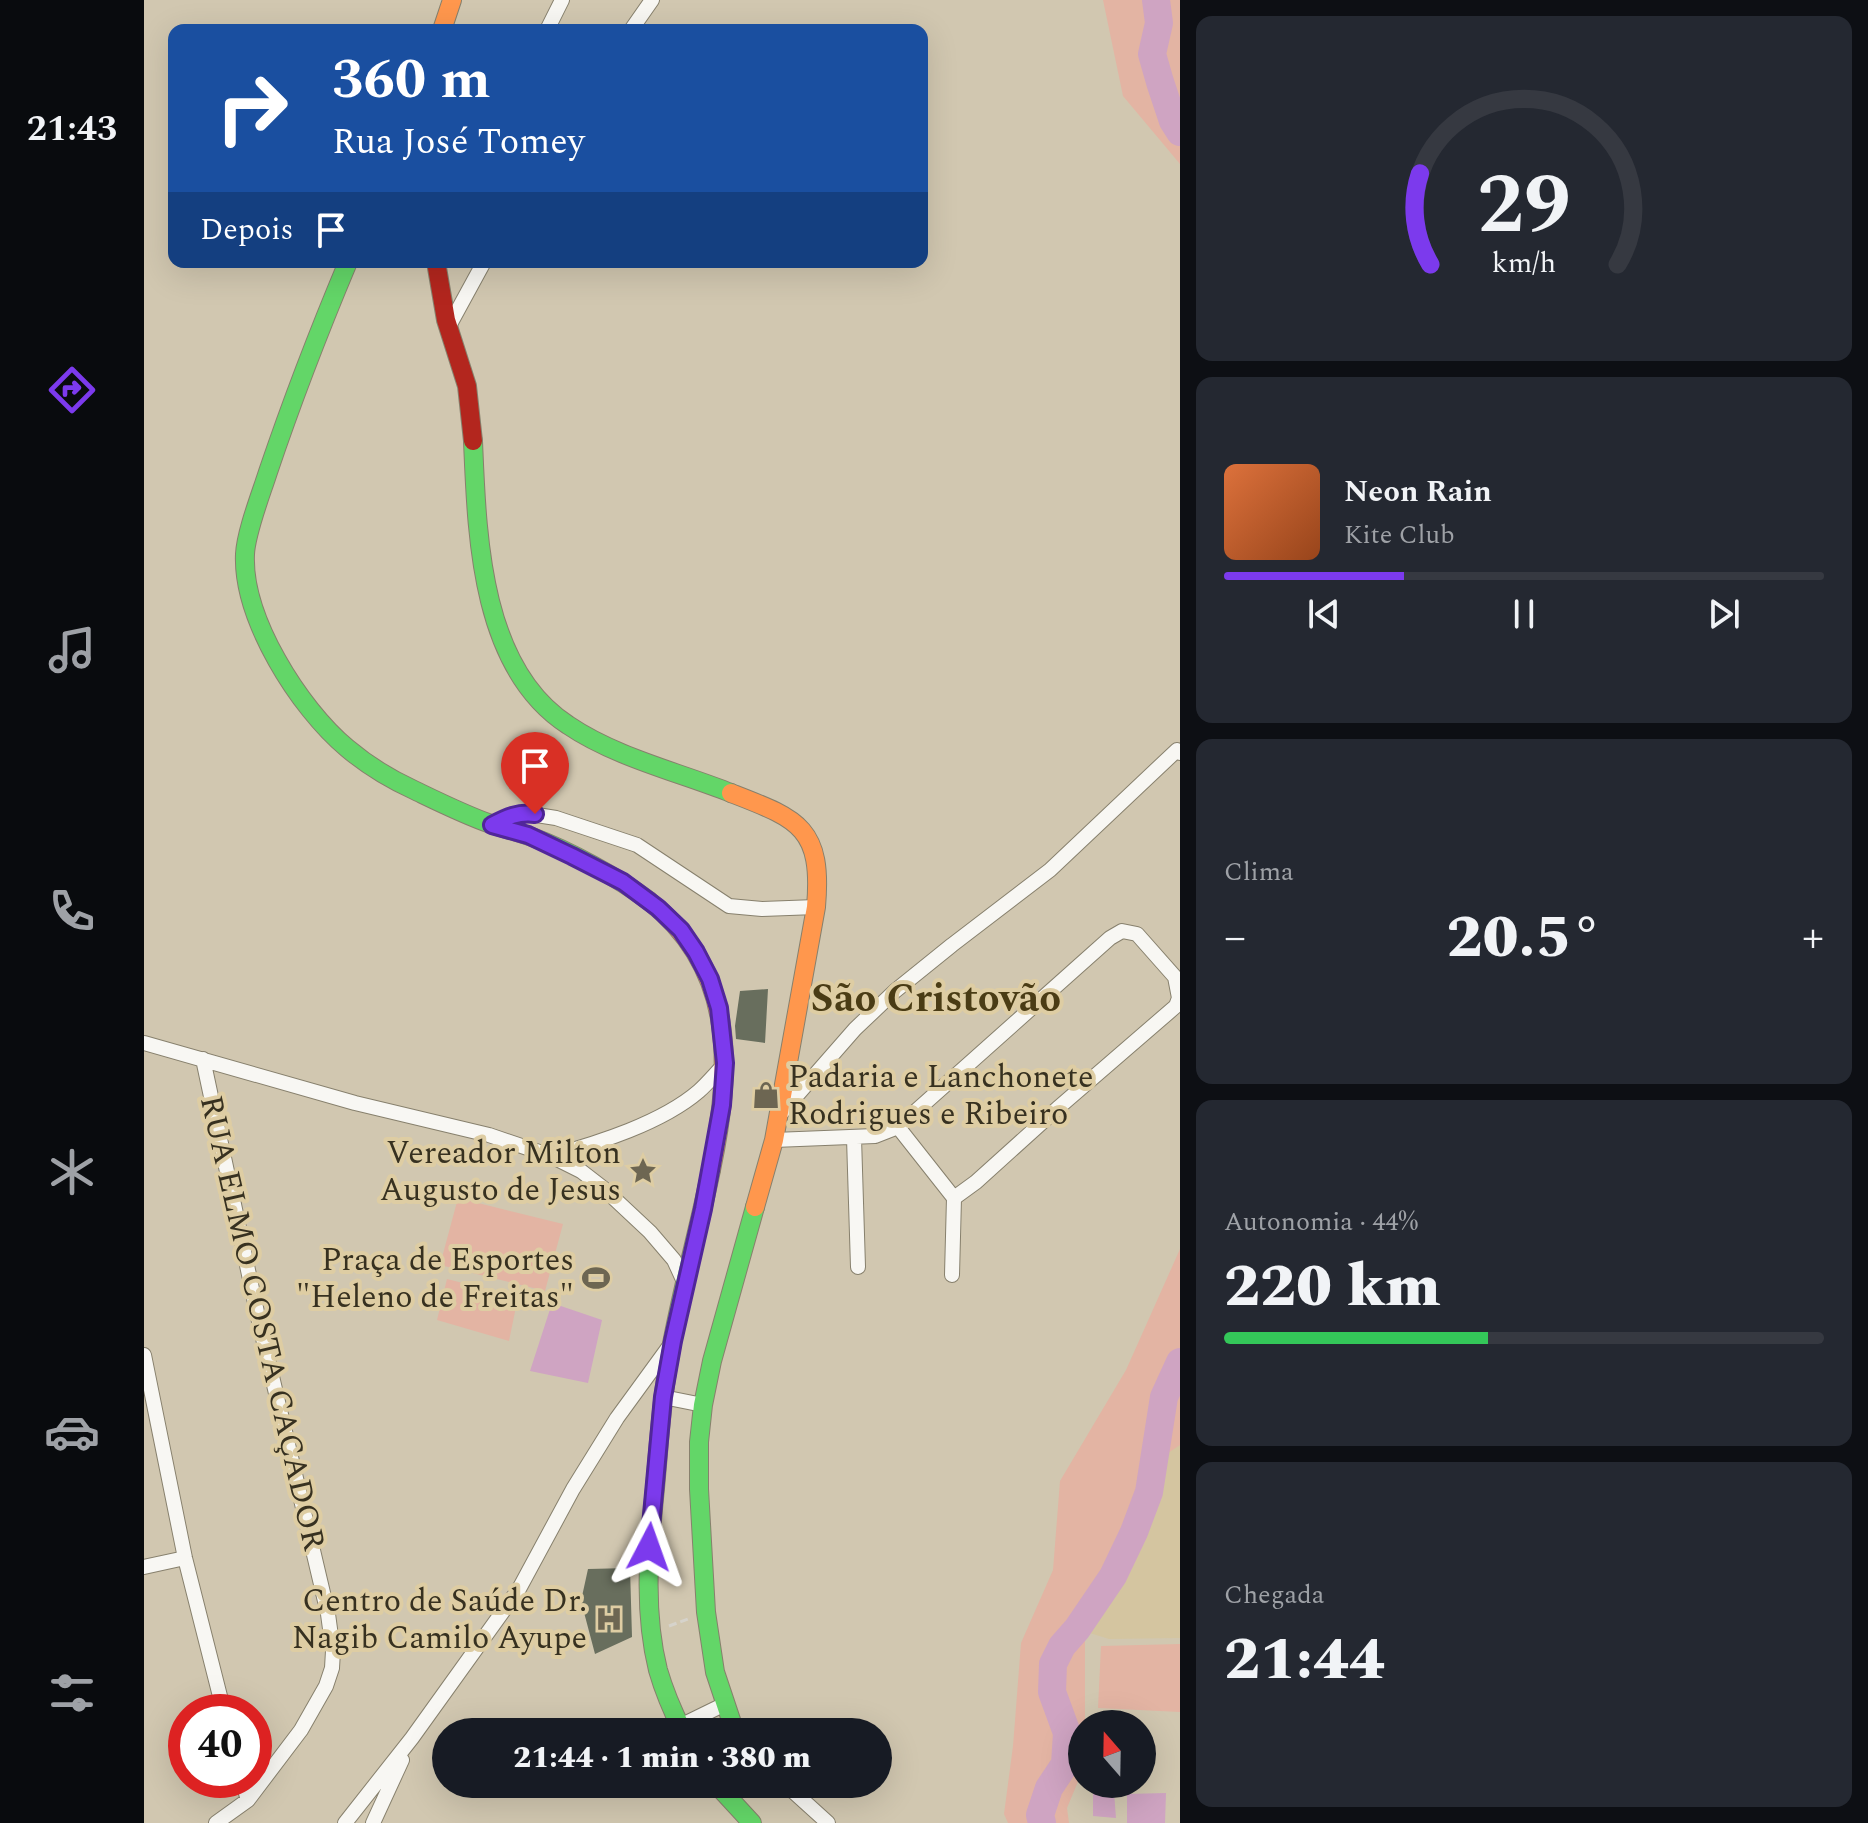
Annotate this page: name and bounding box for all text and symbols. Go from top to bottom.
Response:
text: 360 m [332,38,491,123]
icon: right [200,56,304,160]
text: 21:43 [27,102,117,157]
text: Rua José Tomey [332,115,585,170]
text: 29 [1477,142,1571,269]
text: Depois [200,207,293,253]
icon: arrive [309,208,353,252]
text: km/h [1492,242,1556,285]
icon: directions [44,362,100,418]
text: Neon Rain [1344,469,1492,515]
text: Kite Club [1344,515,1455,555]
icon: previous [1302,592,1346,636]
icon: pause [1502,592,1546,636]
icon: next [1702,592,1746,636]
icon: music [44,622,100,678]
pin [501,732,569,814]
icon: arrive [513,744,557,788]
text: Clima [1224,852,1294,892]
icon: phone [44,883,100,939]
text: 20.5° [1447,892,1601,984]
text: − [1224,904,1246,971]
text: + [1802,904,1824,971]
district label: São Cristovão [811,969,1061,1030]
place label: Padaria e Lanchonete Rodrigues e Ribeiro [788,1053,1093,1139]
shop icon: Padaria e Lanchonete Rodrigues e Ribeiro [751,1080,781,1110]
street label: RUA ELMO COSTA CAÇADOR [186,1091,338,1556]
place label: Vereador Milton Augusto de Jesus [380,1129,621,1215]
icon: climate [44,1144,100,1200]
place icon: Vereador Milton Augusto de Jesus [628,1156,658,1186]
text: Autonomia · 44% [1224,1202,1418,1242]
place label: Praça de Esportes "Heleno de Freitas" [296,1236,574,1322]
text: 220 km [1224,1241,1441,1333]
sports icon: Praça de Esportes "Heleno de Freitas" [581,1263,611,1293]
icon: car [44,1404,100,1460]
position arrow [607,1505,691,1589]
text: Chegada [1224,1575,1325,1615]
place label: Centro de Saúde Dr. Nagib Camilo Ayupe [292,1577,587,1663]
hospital icon: Centro de Saúde Dr. Nagib Camilo Ayupe [594,1604,624,1634]
text: 21:44 [1224,1614,1385,1706]
icon: filters [44,1665,100,1721]
speed limit sign: 40 [168,1694,272,1798]
north arrow [1068,1710,1156,1798]
map controls [1068,1710,1156,1798]
text: 21:44 · 1 min · 380 m [513,1735,811,1781]

